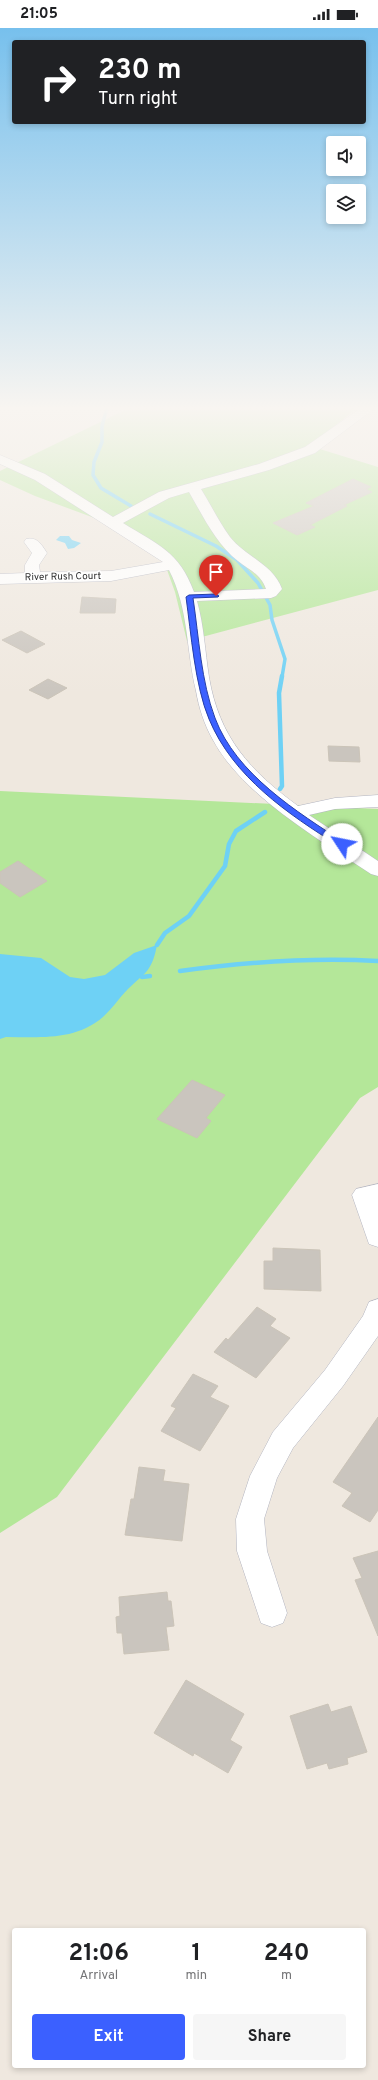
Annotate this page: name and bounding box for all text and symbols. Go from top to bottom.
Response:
text: 21:05 [20,5,58,24]
text: 230 m [98,53,181,89]
icon: right [32,56,84,108]
text: Turn right [98,88,178,111]
map controls [326,136,366,224]
button: sound [326,136,366,176]
button: layers [326,184,366,224]
pin [199,555,233,596]
icon: arrive [205,561,227,583]
street label: River Rush Court [25,570,102,584]
position arrow [321,823,363,865]
text: 21:06 [68,1939,129,1969]
text: 1 [192,1939,201,1969]
text: 240 [264,1939,310,1969]
text: Arrival [79,1968,118,1984]
text: min [186,1968,207,1984]
text: m [281,1968,292,1984]
button: Exit [32,2014,185,2060]
button: Share [193,2014,346,2060]

